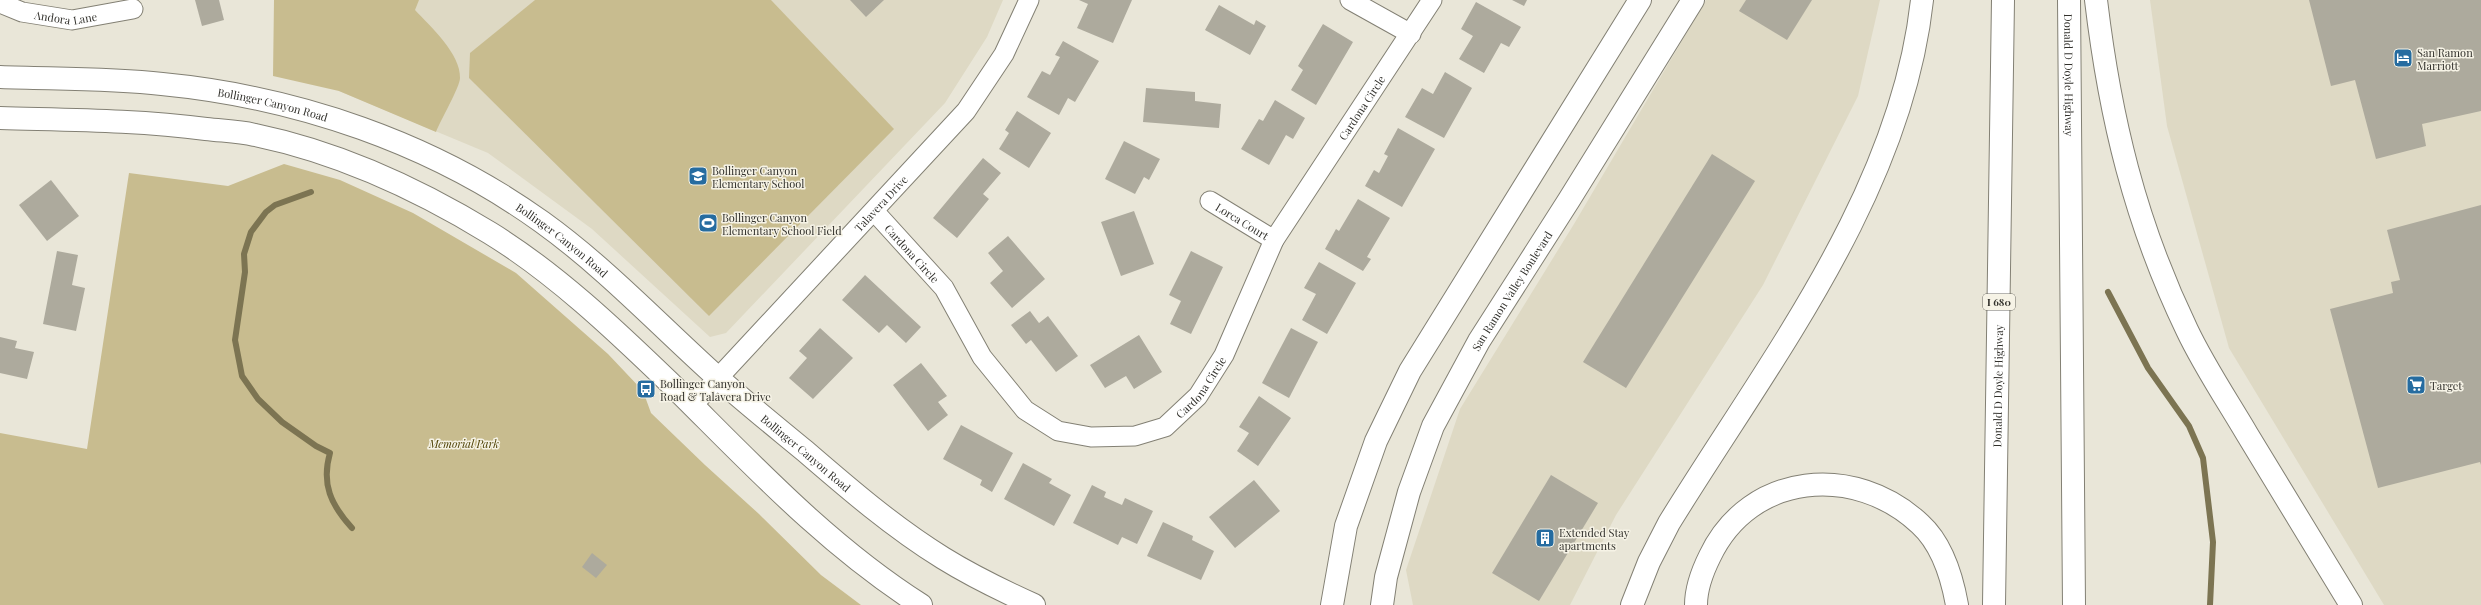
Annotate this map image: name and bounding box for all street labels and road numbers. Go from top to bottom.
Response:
street label: Andora Lane [32,6,98,28]
street label: Donald D Doyle Highway [2062,14,2078,137]
street label: Cardona Circle [1335,72,1388,143]
street label: Bollinger Canyon Road [217,84,330,124]
street label: Talavera Drive [851,171,911,234]
street label: Bollinger Canyon Road [513,199,612,280]
street label: Lorca Court [1213,199,1272,243]
street label: Cardona Circle [882,221,943,286]
street label: San Ramon Valley Boulevard [1468,227,1555,353]
road number: I 680 [1983,294,2015,310]
street label: Donald D Doyle Highway [1989,324,2006,447]
street label: Cardona Circle [1172,353,1229,421]
street label: Bollinger Canyon Road [758,411,855,495]

